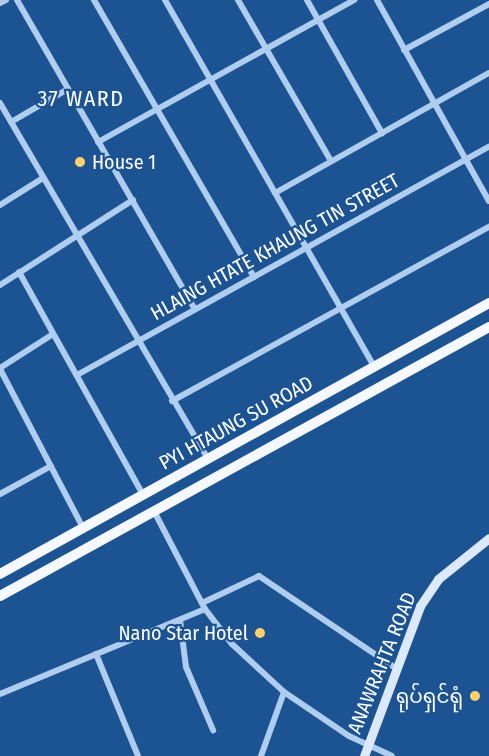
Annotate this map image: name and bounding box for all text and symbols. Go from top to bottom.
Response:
district label: 37 WARD [37,86,125,112]
place label: House 1 [92,150,156,174]
marker: House 1 [73,155,87,169]
street label: HLAING HTATE KHAUNG TIN STREET [147,169,403,325]
street label: PYI HTAUNG SU ROAD [155,371,317,475]
street label: ANAWRAHTA ROAD [343,589,421,737]
place label: Nano Star Hotel [118,621,248,645]
marker: Nano Star Hotel [253,626,267,640]
place label: ရုပ်ရှင်ရုံ [396,684,463,708]
marker: ရုပ်ရှင်ရုံ [468,689,482,703]

